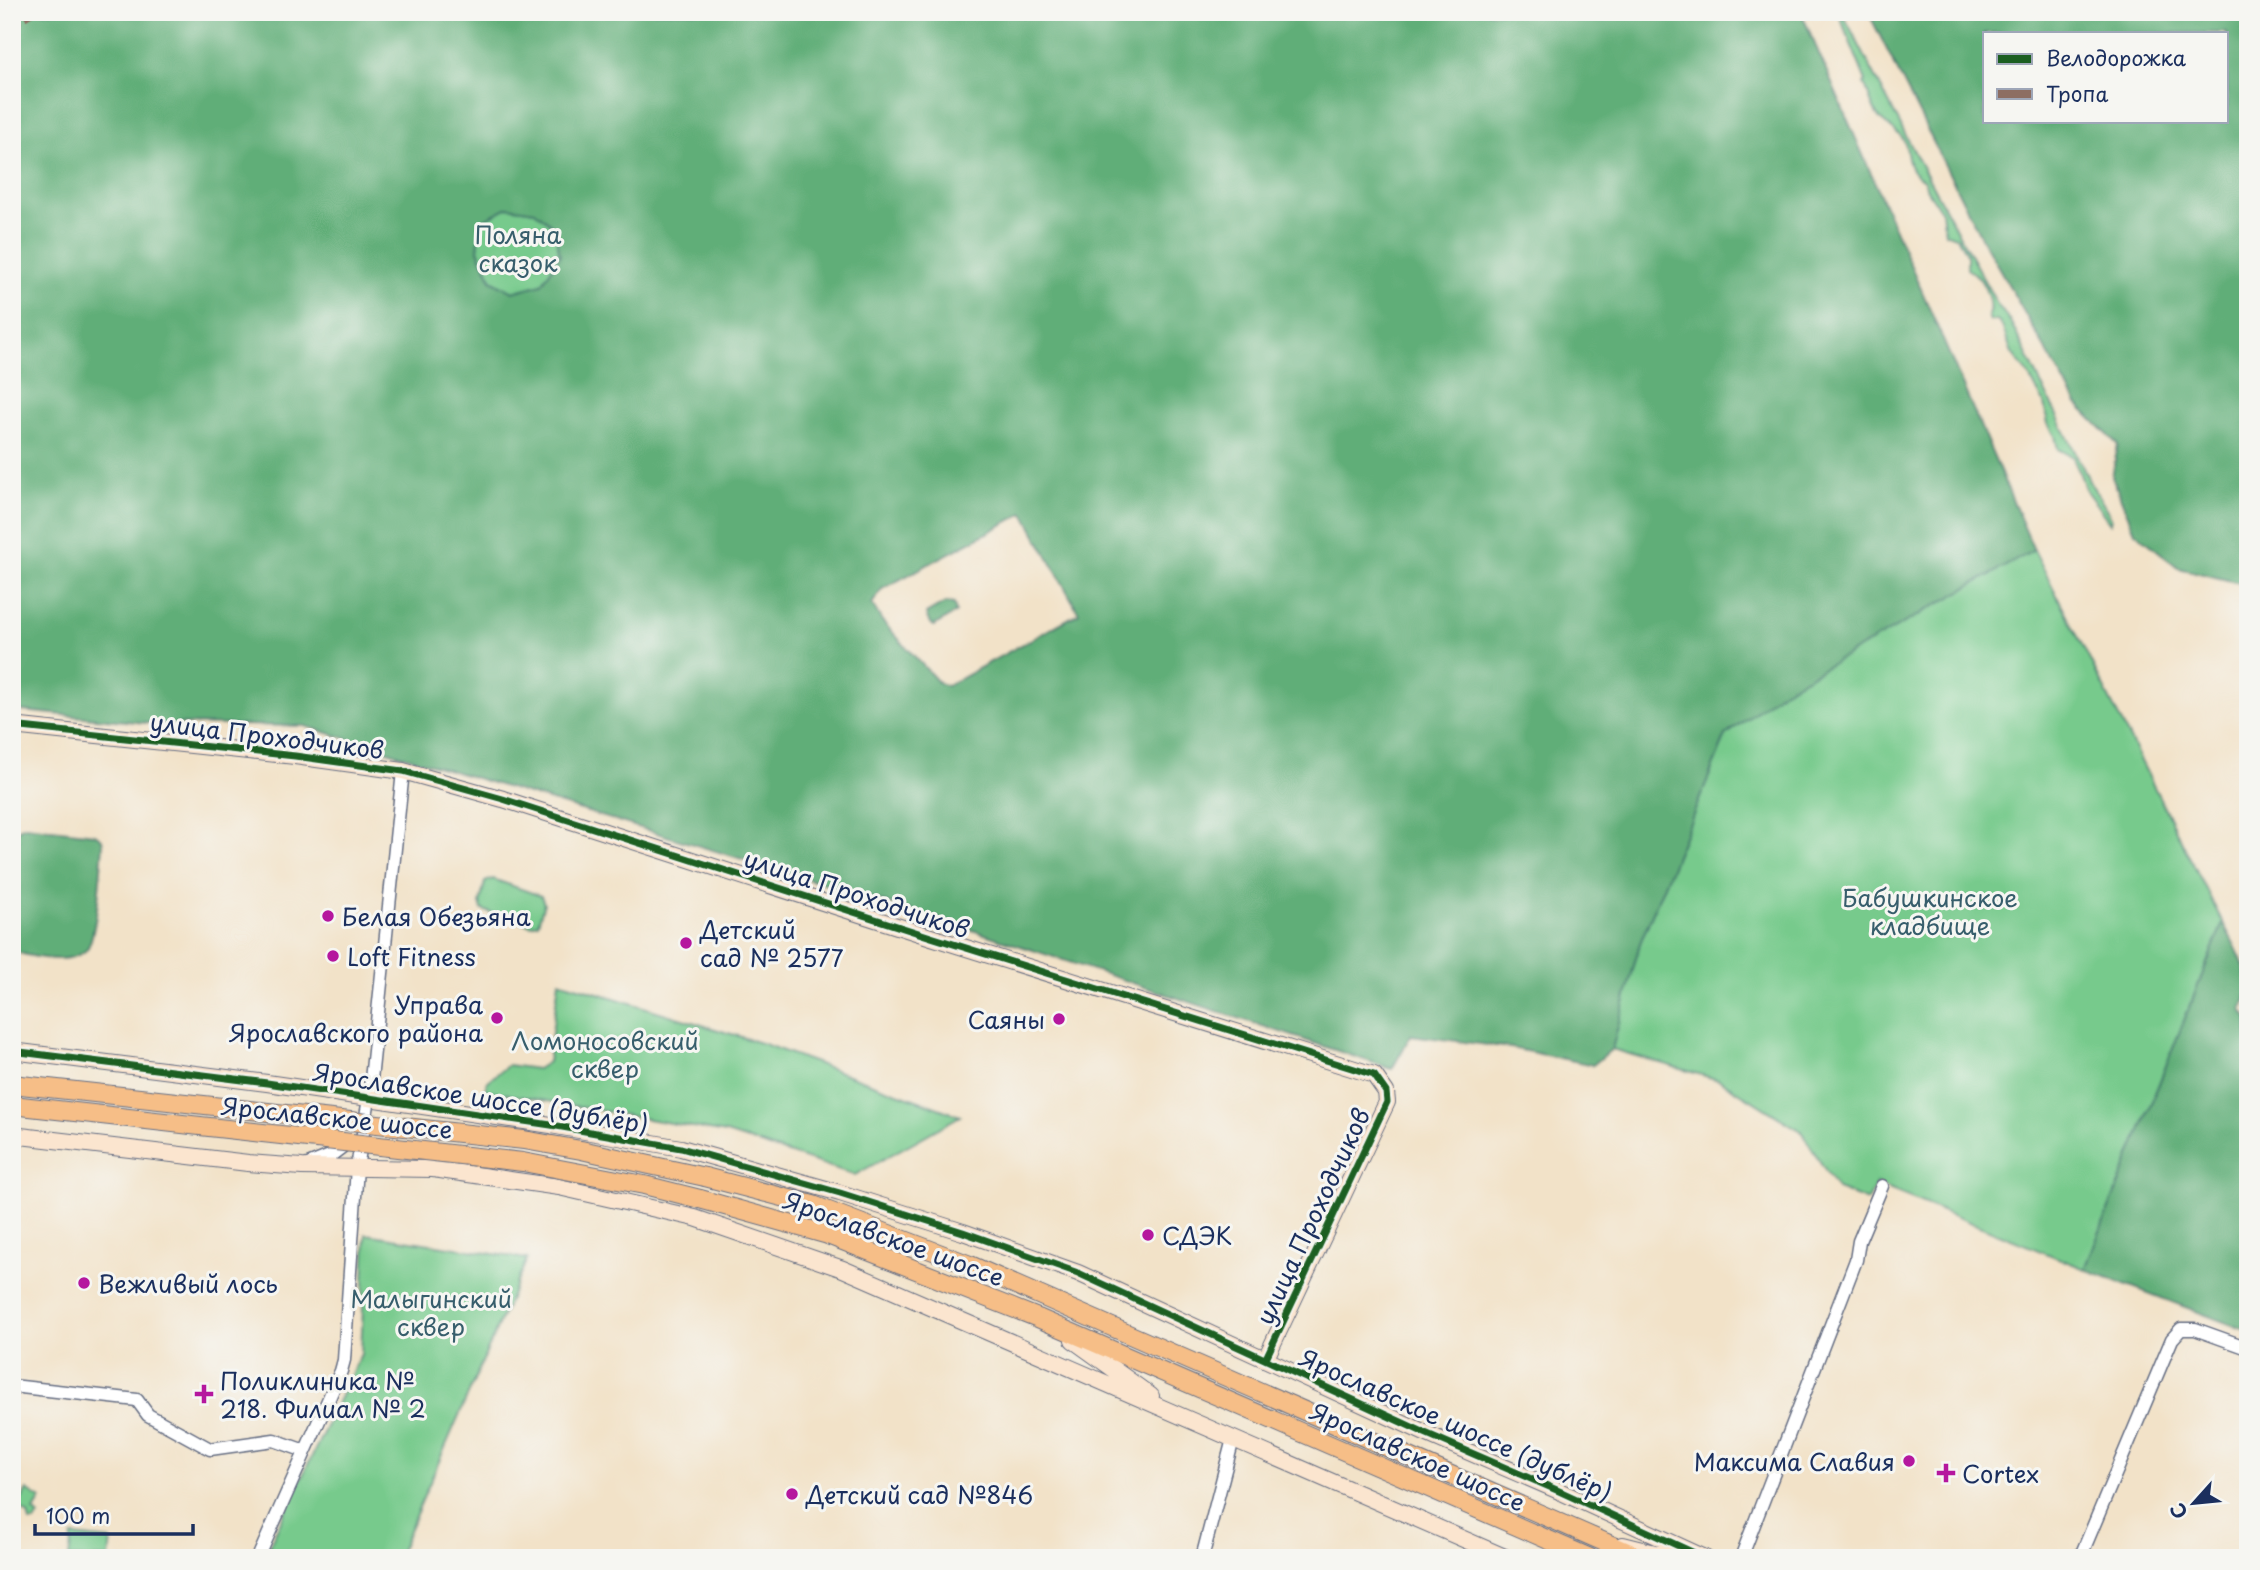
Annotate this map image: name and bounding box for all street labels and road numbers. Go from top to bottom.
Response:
street label: улица Проходчиков [148,703,386,767]
street label: улица Проходчиков [740,840,974,946]
street label: Ярославское шоссе (дублёр) [311,1056,651,1138]
street label: Ярославское шоссе [220,1091,454,1143]
street label: улица Проходчиков [1246,1102,1378,1330]
street label: Ярославское шоссе [778,1181,1009,1295]
street label: Ярославское шоссе (дублёр) [1295,1342,1617,1506]
street label: Ярославское шоссе [1306,1396,1530,1516]

